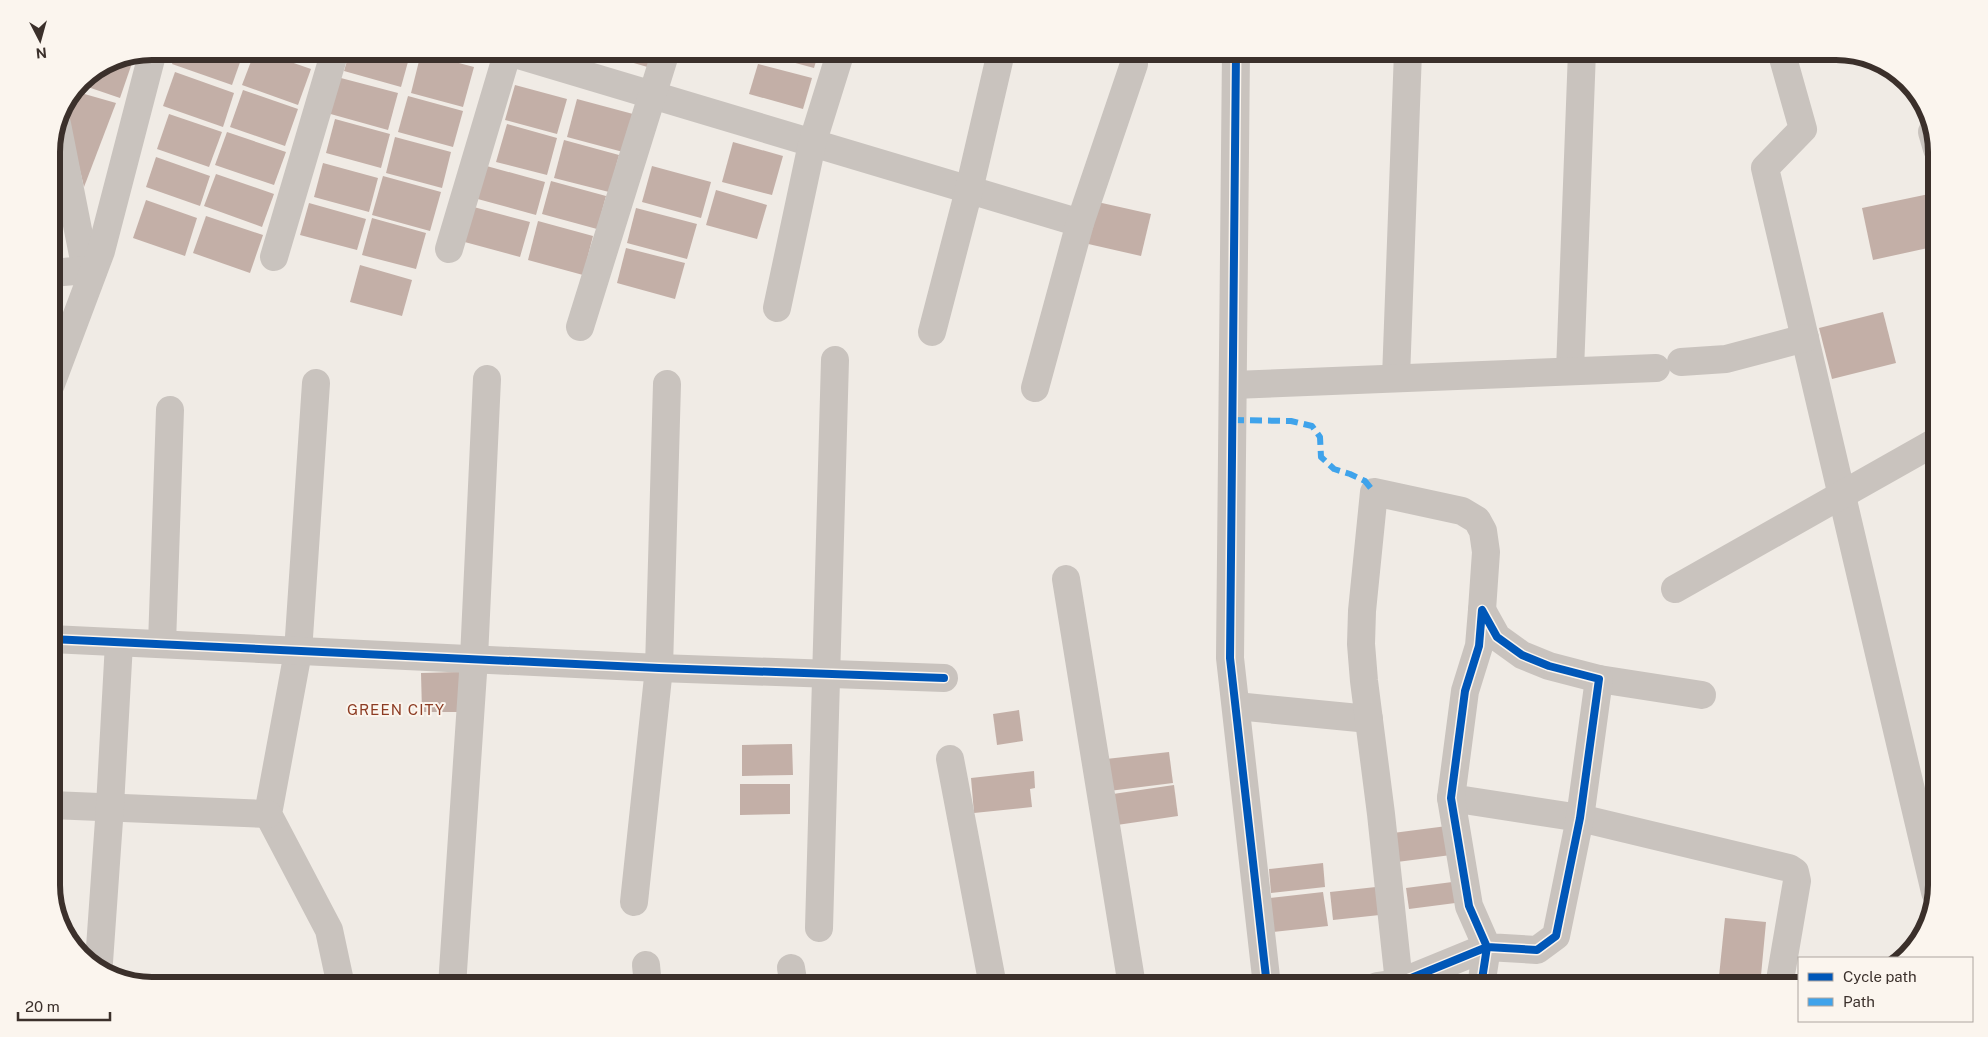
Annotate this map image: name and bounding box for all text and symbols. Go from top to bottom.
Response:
north arrow [15,15,65,65]
text: N [35,44,48,61]
district label: GREEN CITY [347,701,445,718]
legend [1798,957,1973,1022]
text: Cycle path [1843,968,1917,985]
scale bar [18,990,110,1022]
text: Path [1843,993,1875,1010]
text: 20 m [25,998,60,1015]

